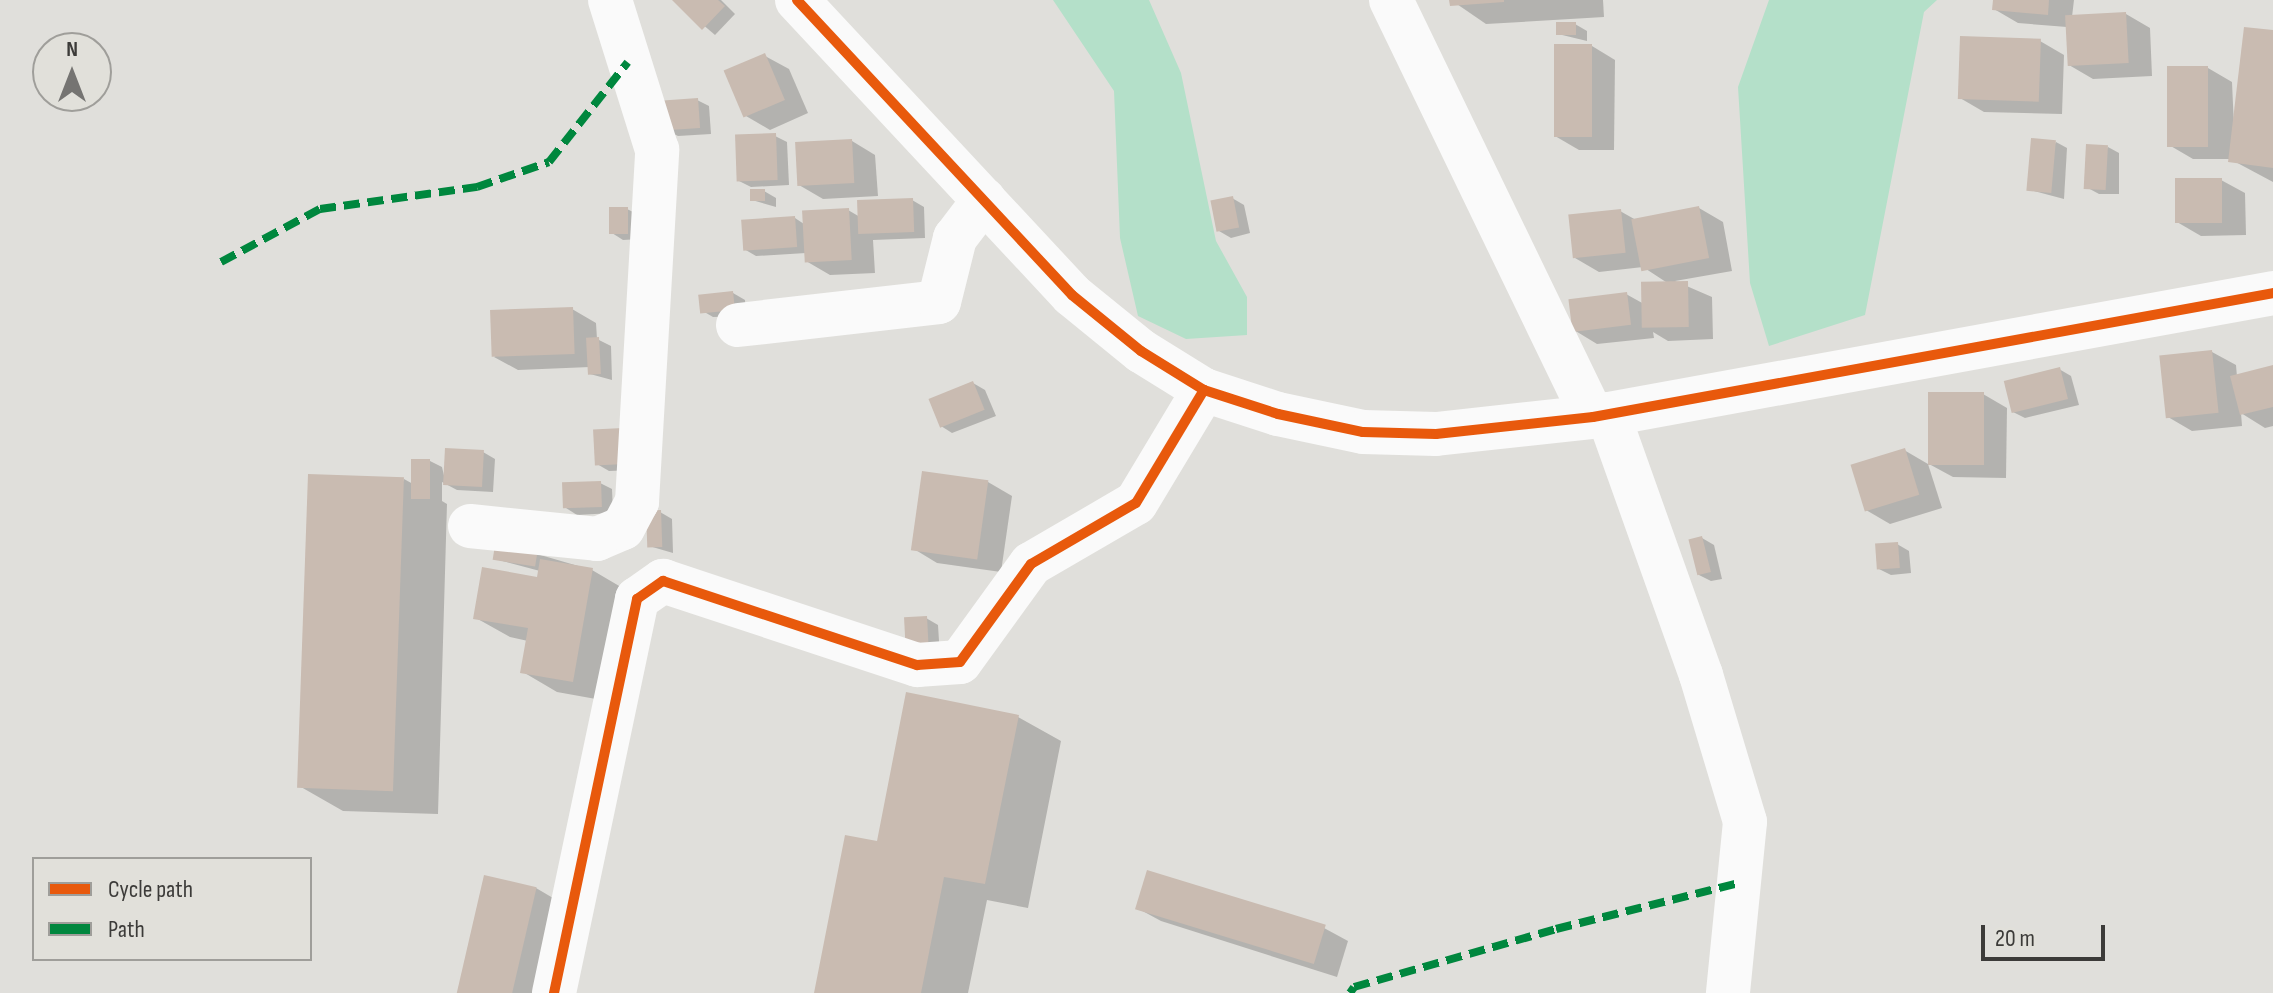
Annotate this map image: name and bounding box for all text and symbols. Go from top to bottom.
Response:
north arrow [32,32,112,112]
text: N [66,36,78,63]
legend [32,857,312,961]
text: Cycle path [108,875,193,904]
scale bar [1985,909,2109,959]
text: Path [108,915,145,944]
text: 20 m [1995,924,2035,953]

